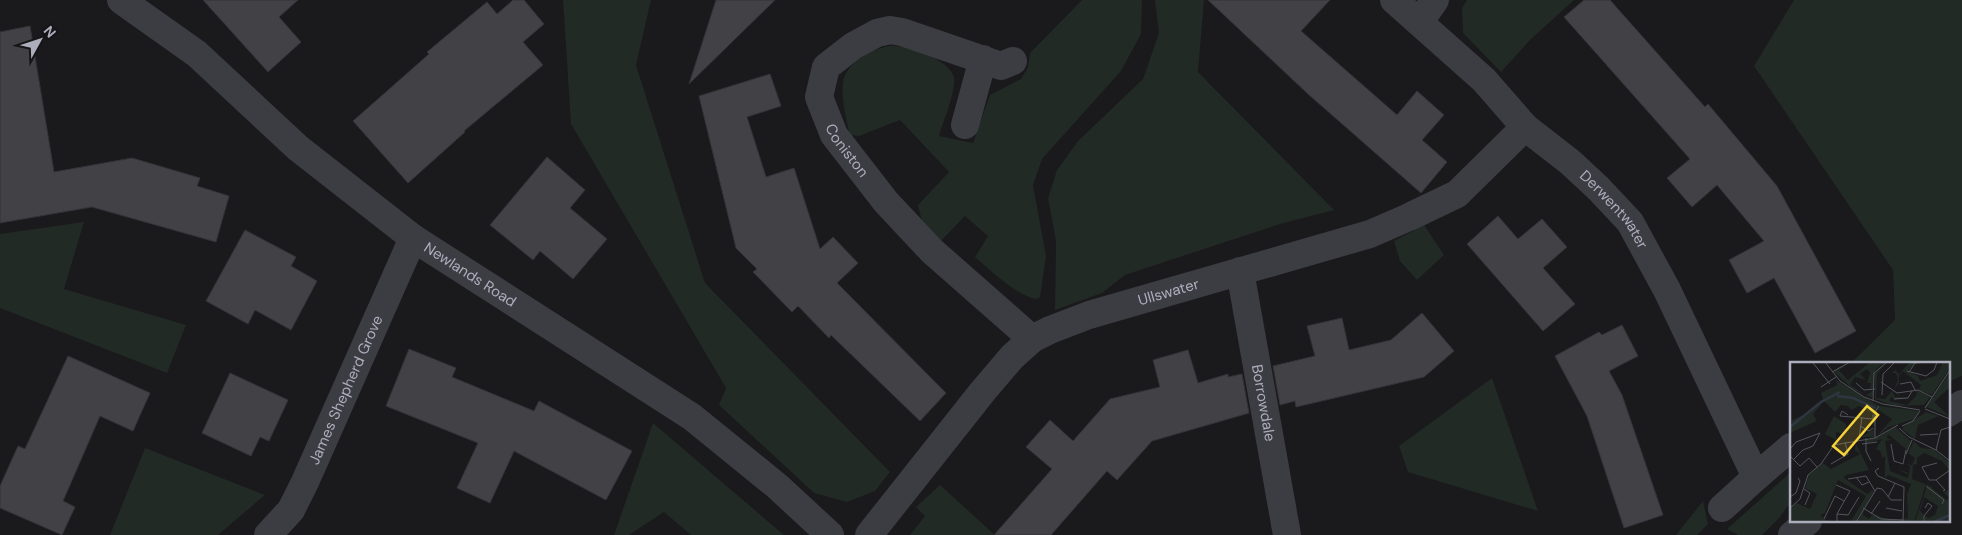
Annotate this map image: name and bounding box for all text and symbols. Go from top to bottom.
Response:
north arrow [15,15,65,65]
text: N [40,22,60,41]
street label: Coniston [820,121,873,181]
street label: Derwentwater [1575,166,1653,253]
street label: Newlands Road [420,238,520,312]
street label: Ullswater [1136,274,1202,310]
street label: James Shepherd Grove [304,312,388,468]
inset map [1790,362,1950,522]
street label: Borrowdale [1247,363,1280,443]

